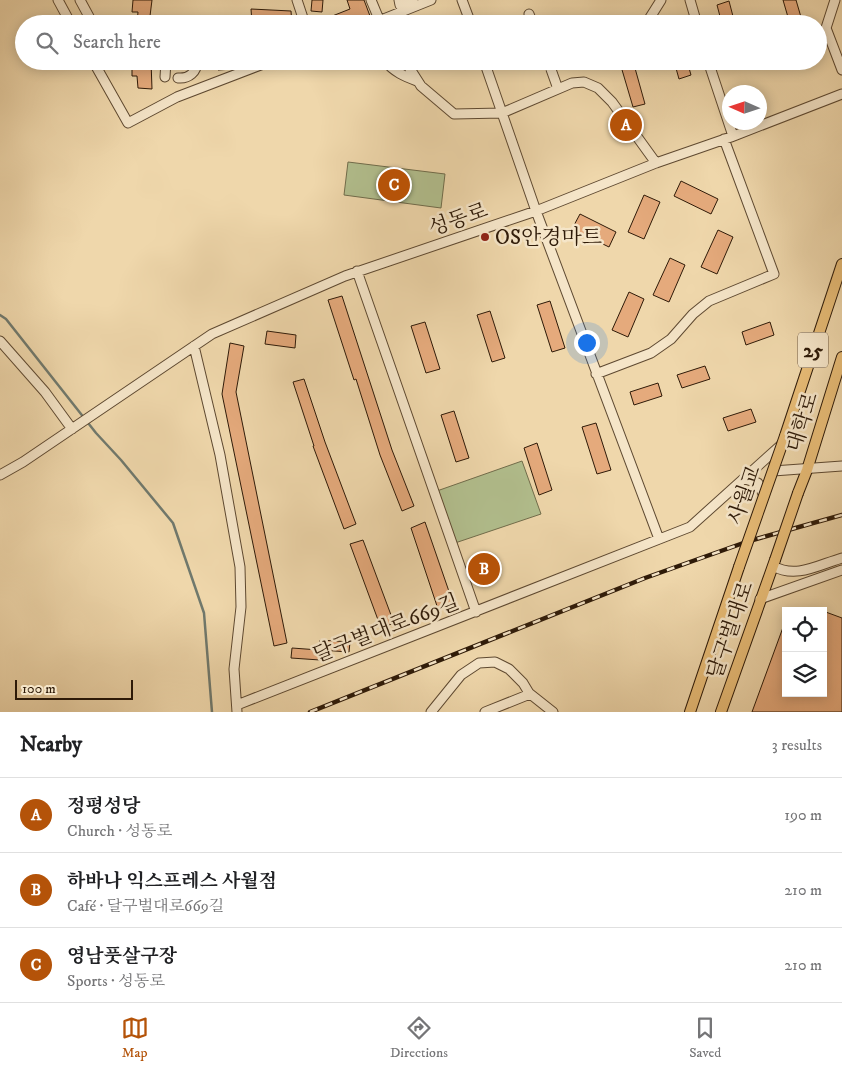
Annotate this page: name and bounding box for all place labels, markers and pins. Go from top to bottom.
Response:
pin: A [610,106,642,144]
pin: C [378,166,410,204]
place label: OS안경마트 [495,225,602,251]
marker: OS안경마트 [479,231,491,243]
pin: B [468,550,500,588]

